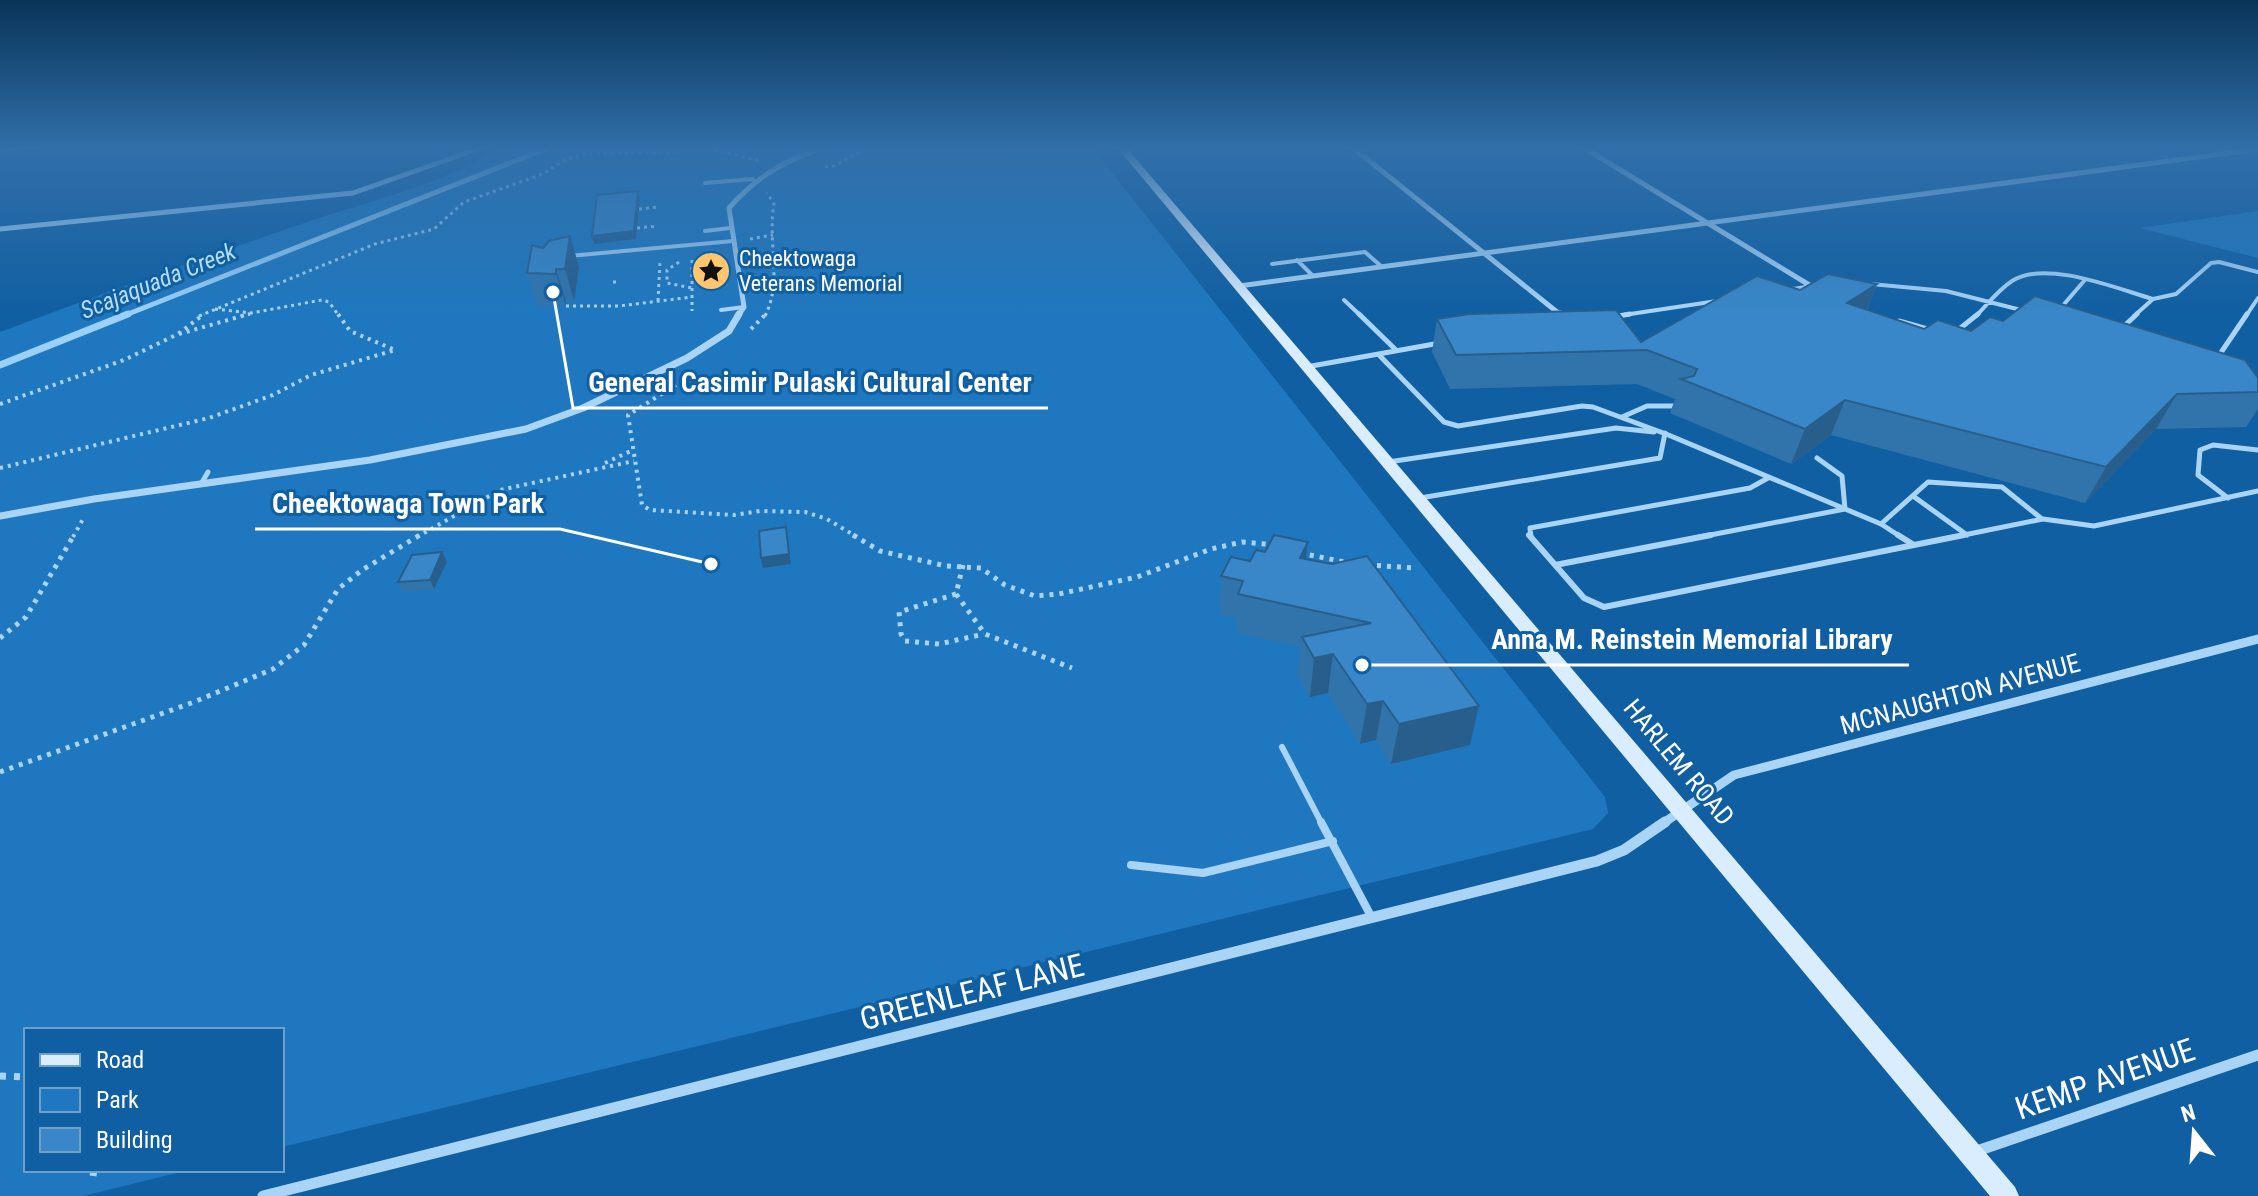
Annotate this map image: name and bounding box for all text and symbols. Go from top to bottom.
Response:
water label: Scajaquada Creek [76,237,240,325]
place label: Cheektowaga Veterans Memorial [739,246,902,296]
place icon: Cheektowaga Veterans Memorial [690,250,732,292]
callout: General Casimir Pulaski Cultural Center [573,356,1048,408]
text: General Casimir Pulaski Cultural Center [588,366,1032,399]
callout: Cheektowaga Town Park [255,477,560,529]
text: Cheektowaga Town Park [272,487,545,520]
callout: Anna M. Reinstein Memorial Library [1475,613,1909,665]
text: Anna M. Reinstein Memorial Library [1491,623,1893,656]
street label: MCNAUGHTON AVENUE [1837,648,2083,740]
street label: HARLEM ROAD [1618,693,1740,831]
street label: GREENLEAF LANE [856,946,1088,1038]
legend [24,1028,284,1172]
street label: KEMP AVENUE [2010,1030,2200,1128]
text: Road [96,1046,144,1074]
text: Park [96,1086,139,1114]
north arrow [2154,1092,2234,1172]
text: Building [96,1126,173,1154]

